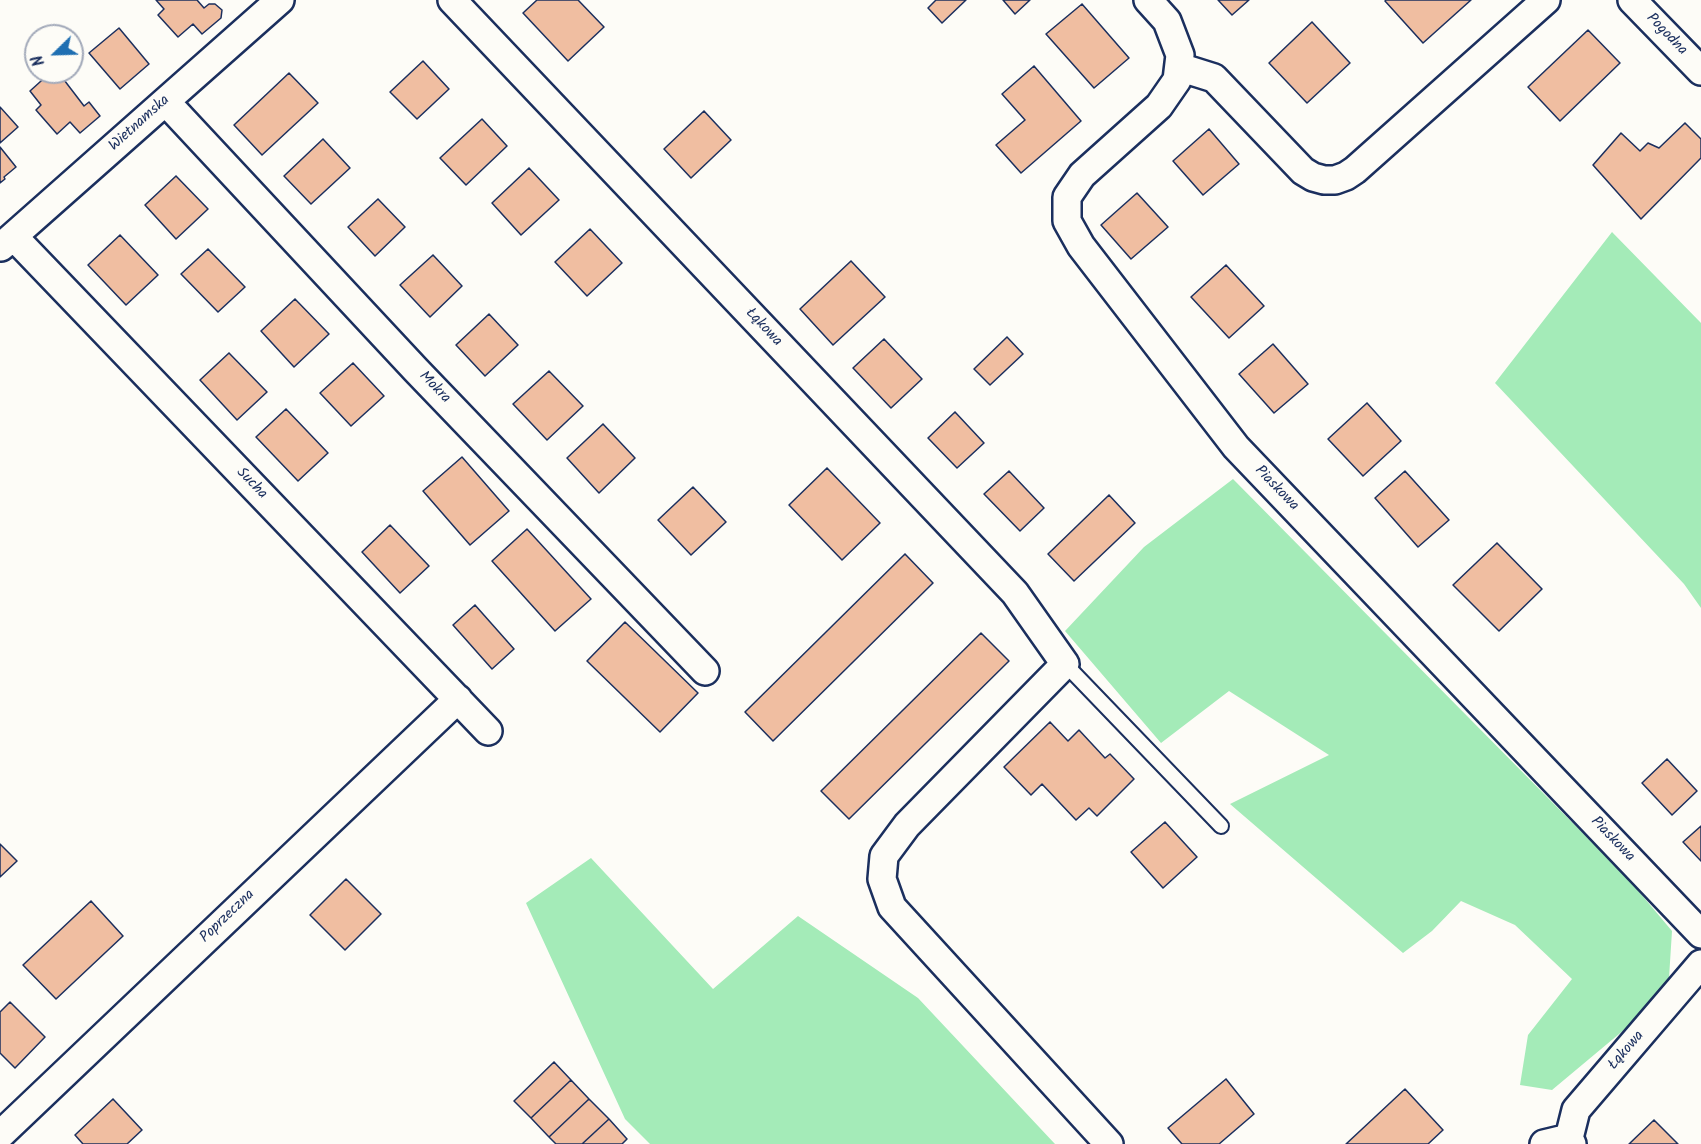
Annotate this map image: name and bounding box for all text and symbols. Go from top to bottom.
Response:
street label: Pogodna [1642,10,1690,60]
north arrow [24,24,84,84]
text: N [25,51,52,70]
street label: Wietnamska [106,92,174,156]
street label: Łąkowa [741,305,785,351]
street label: Mokra [414,368,454,408]
street label: Piaskowa [1250,463,1302,515]
street label: Sucha [232,464,270,504]
street label: Piaskowa [1586,814,1638,866]
street label: Poprzeczna [197,887,259,947]
street label: Łąkowa [1605,1028,1649,1074]

